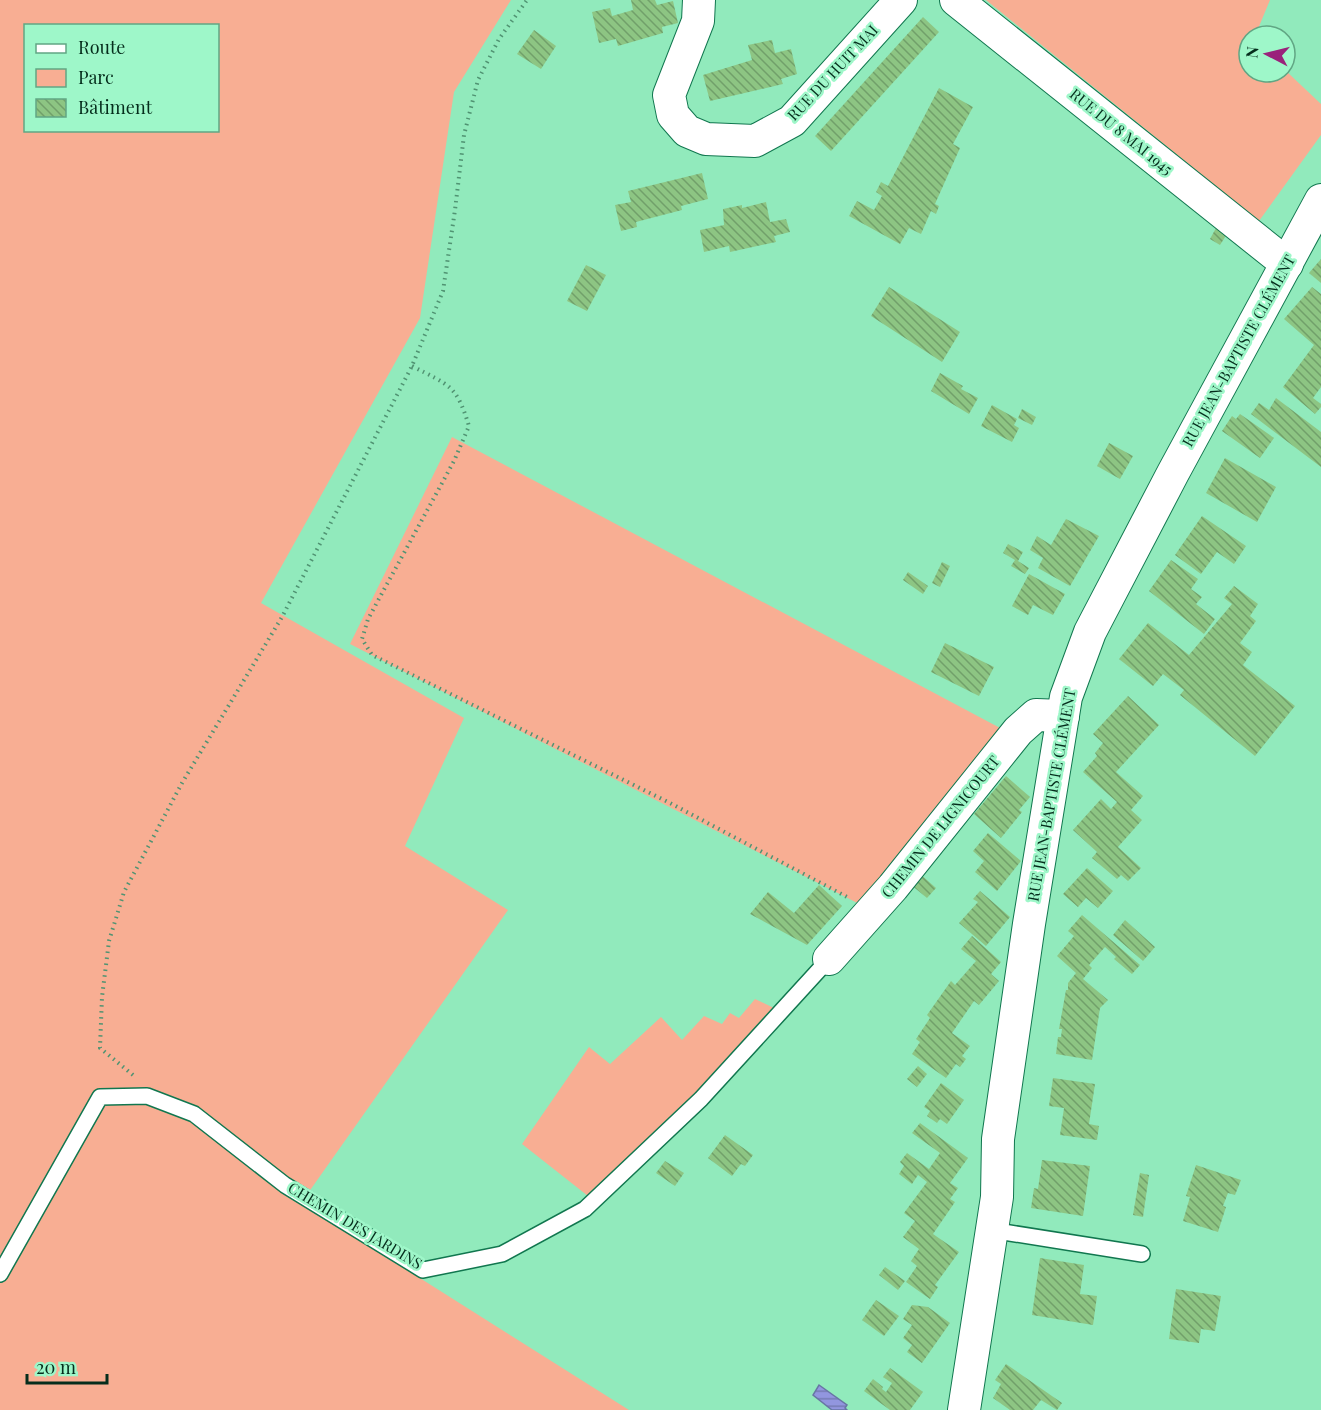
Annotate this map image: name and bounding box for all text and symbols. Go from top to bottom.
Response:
street label: RUE DU HUIT MAI [783,20,882,125]
legend [24,24,219,132]
north arrow [1237,24,1297,84]
text: Route [78,35,125,59]
text: N [1240,45,1263,59]
text: Parc [78,65,114,89]
street label: RUE DU 8 MAI 1945 [1066,84,1177,179]
text: Bâtiment [78,95,153,119]
street label: RUE JEAN-BAPTISTE CLÉMENT [1177,251,1299,450]
street label: RUE JEAN-BAPTISTE CLÉMENT [1022,687,1080,903]
street label: CHEMIN DE LIGNICOURT [877,751,1004,902]
street label: CHEMIN DES JARDINS [285,1177,426,1273]
scale bar [27,1347,106,1385]
text: 20 m [36,1355,76,1379]

